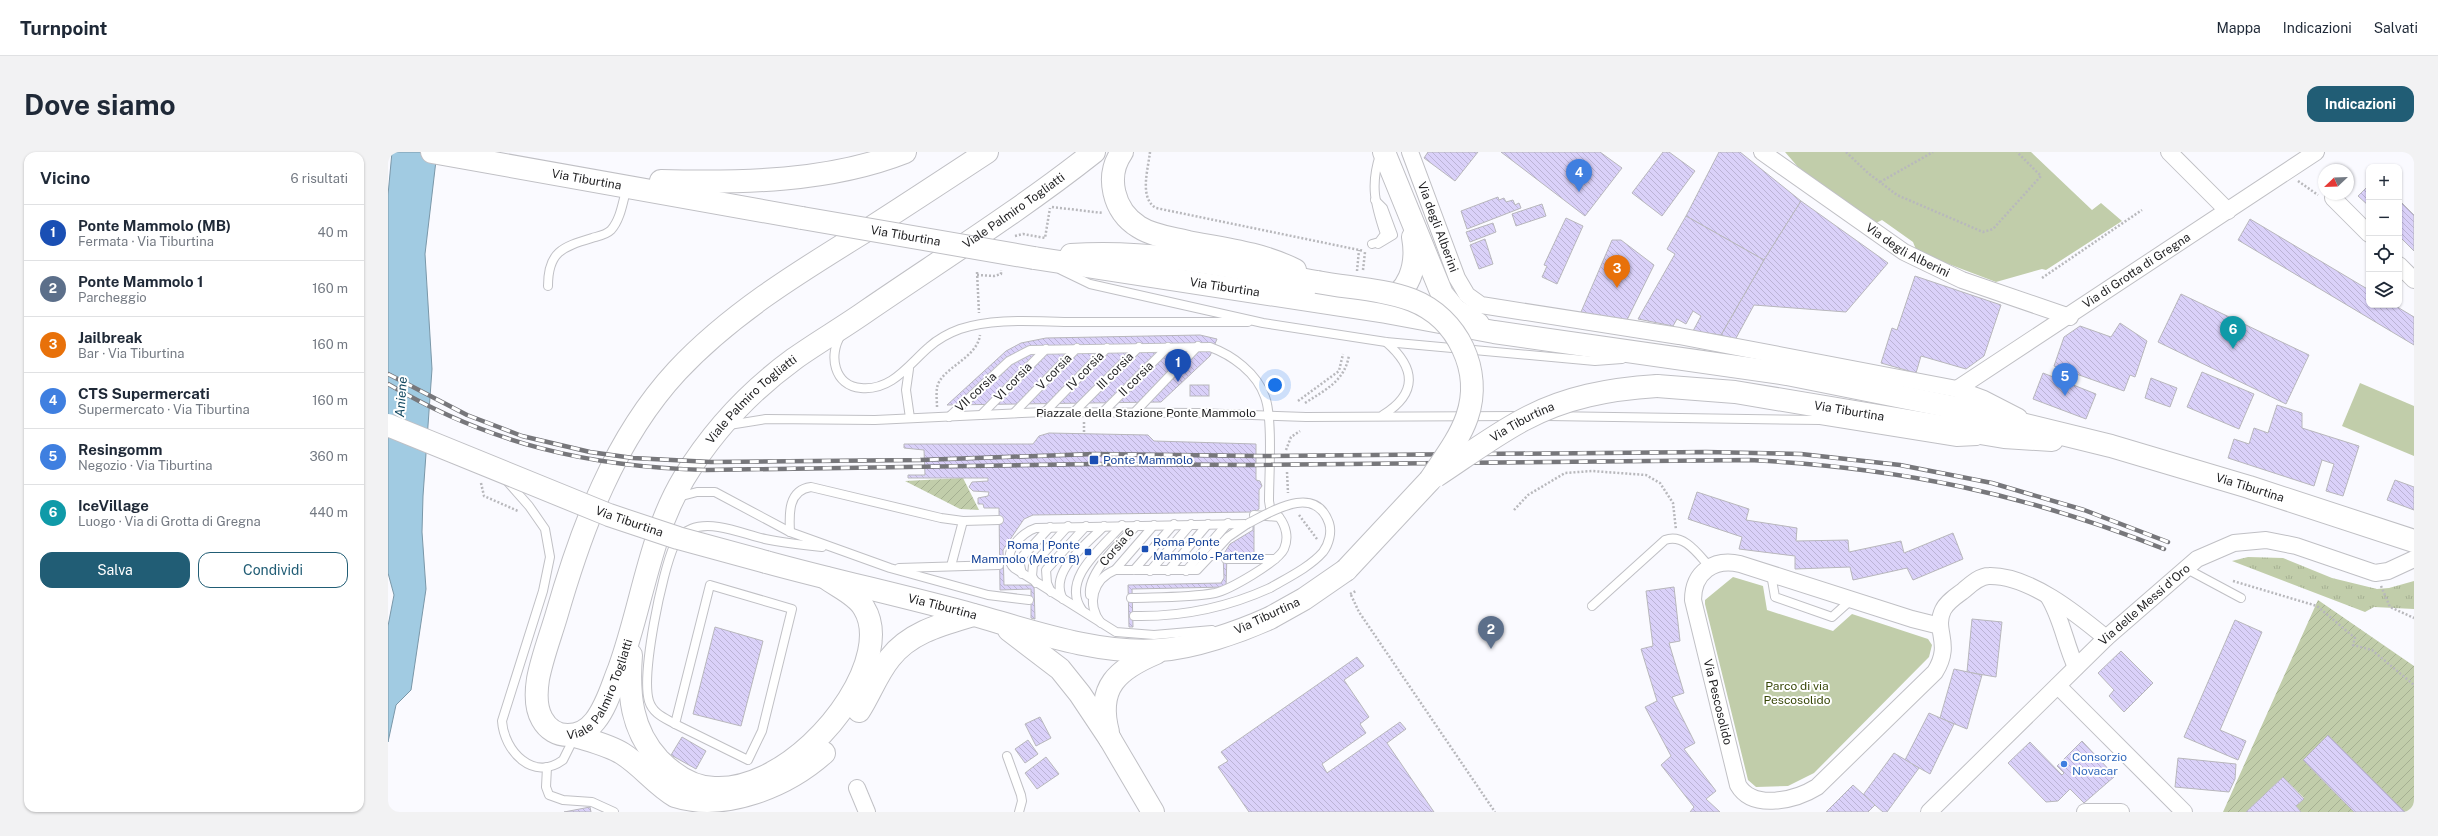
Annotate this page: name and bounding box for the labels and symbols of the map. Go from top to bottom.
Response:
pin: 4 [1566,159,1592,192]
north arrow [2318,164,2354,200]
street label: Via Tiburtina [550,166,623,193]
street label: Viale Palmiro Togliatti [960,170,1067,251]
street label: Via degli Alberini [1415,180,1461,274]
street label: Via degli Alberini [1863,220,1952,280]
street label: Via Tiburtina [869,223,942,249]
street label: Via di Grotta di Gregna [2080,230,2193,311]
pin: 3 [1604,255,1630,288]
street label: Via Tiburtina [1189,275,1261,300]
pin: 6 [2220,316,2246,349]
street label: IV corsia [1063,349,1107,393]
street label: III corsia [1093,349,1137,393]
pin: 1 [1165,349,1191,382]
street label: V corsia [1034,351,1074,393]
street label: Viale Palmiro Togliatti [703,352,799,447]
street label: II corsia [1116,359,1156,399]
street label: VI corsia [991,360,1035,404]
pin: 5 [2052,363,2078,396]
street label: VII corsia [952,369,1000,415]
your location [1265,375,1285,395]
water label: Aniene [392,376,410,418]
street label: Via Tiburtina [1813,398,1885,424]
street label: Via Tiburtina [1488,399,1556,445]
street label: Piazzale della Stazione Ponte Mammolo [1036,406,1256,420]
place label: Ponte Mammolo [1103,453,1193,467]
marker: Ponte Mammolo [1088,454,1100,466]
street label: Via Tiburtina [2214,471,2286,505]
street label: Via Tiburtina [593,503,665,540]
street label: Corsia 6 [1097,525,1137,569]
place label: Roma Ponte Mammolo - Partenze [1153,535,1264,563]
place label: Roma | Ponte Mammolo (Metro B) [971,538,1080,566]
marker: Roma Ponte Mammolo - Partenze [1140,544,1150,554]
marker: Roma | Ponte Mammolo (Metro B) [1083,547,1093,557]
street label: Via delle Messi d'Oro [2096,561,2193,648]
street label: Via Tiburtina [906,591,979,622]
street label: Via Tiburtina [1232,595,1302,637]
pin: 2 [1478,616,1504,649]
street label: Viale Palmiro Togliatti [566,637,635,742]
street label: Via Pescosolido [1701,658,1735,746]
park label: Parco di via Pescosolido [1764,679,1831,707]
place label: Consorzio Novacar [2072,750,2127,778]
marker: Consorzio Novacar [2059,759,2069,769]

